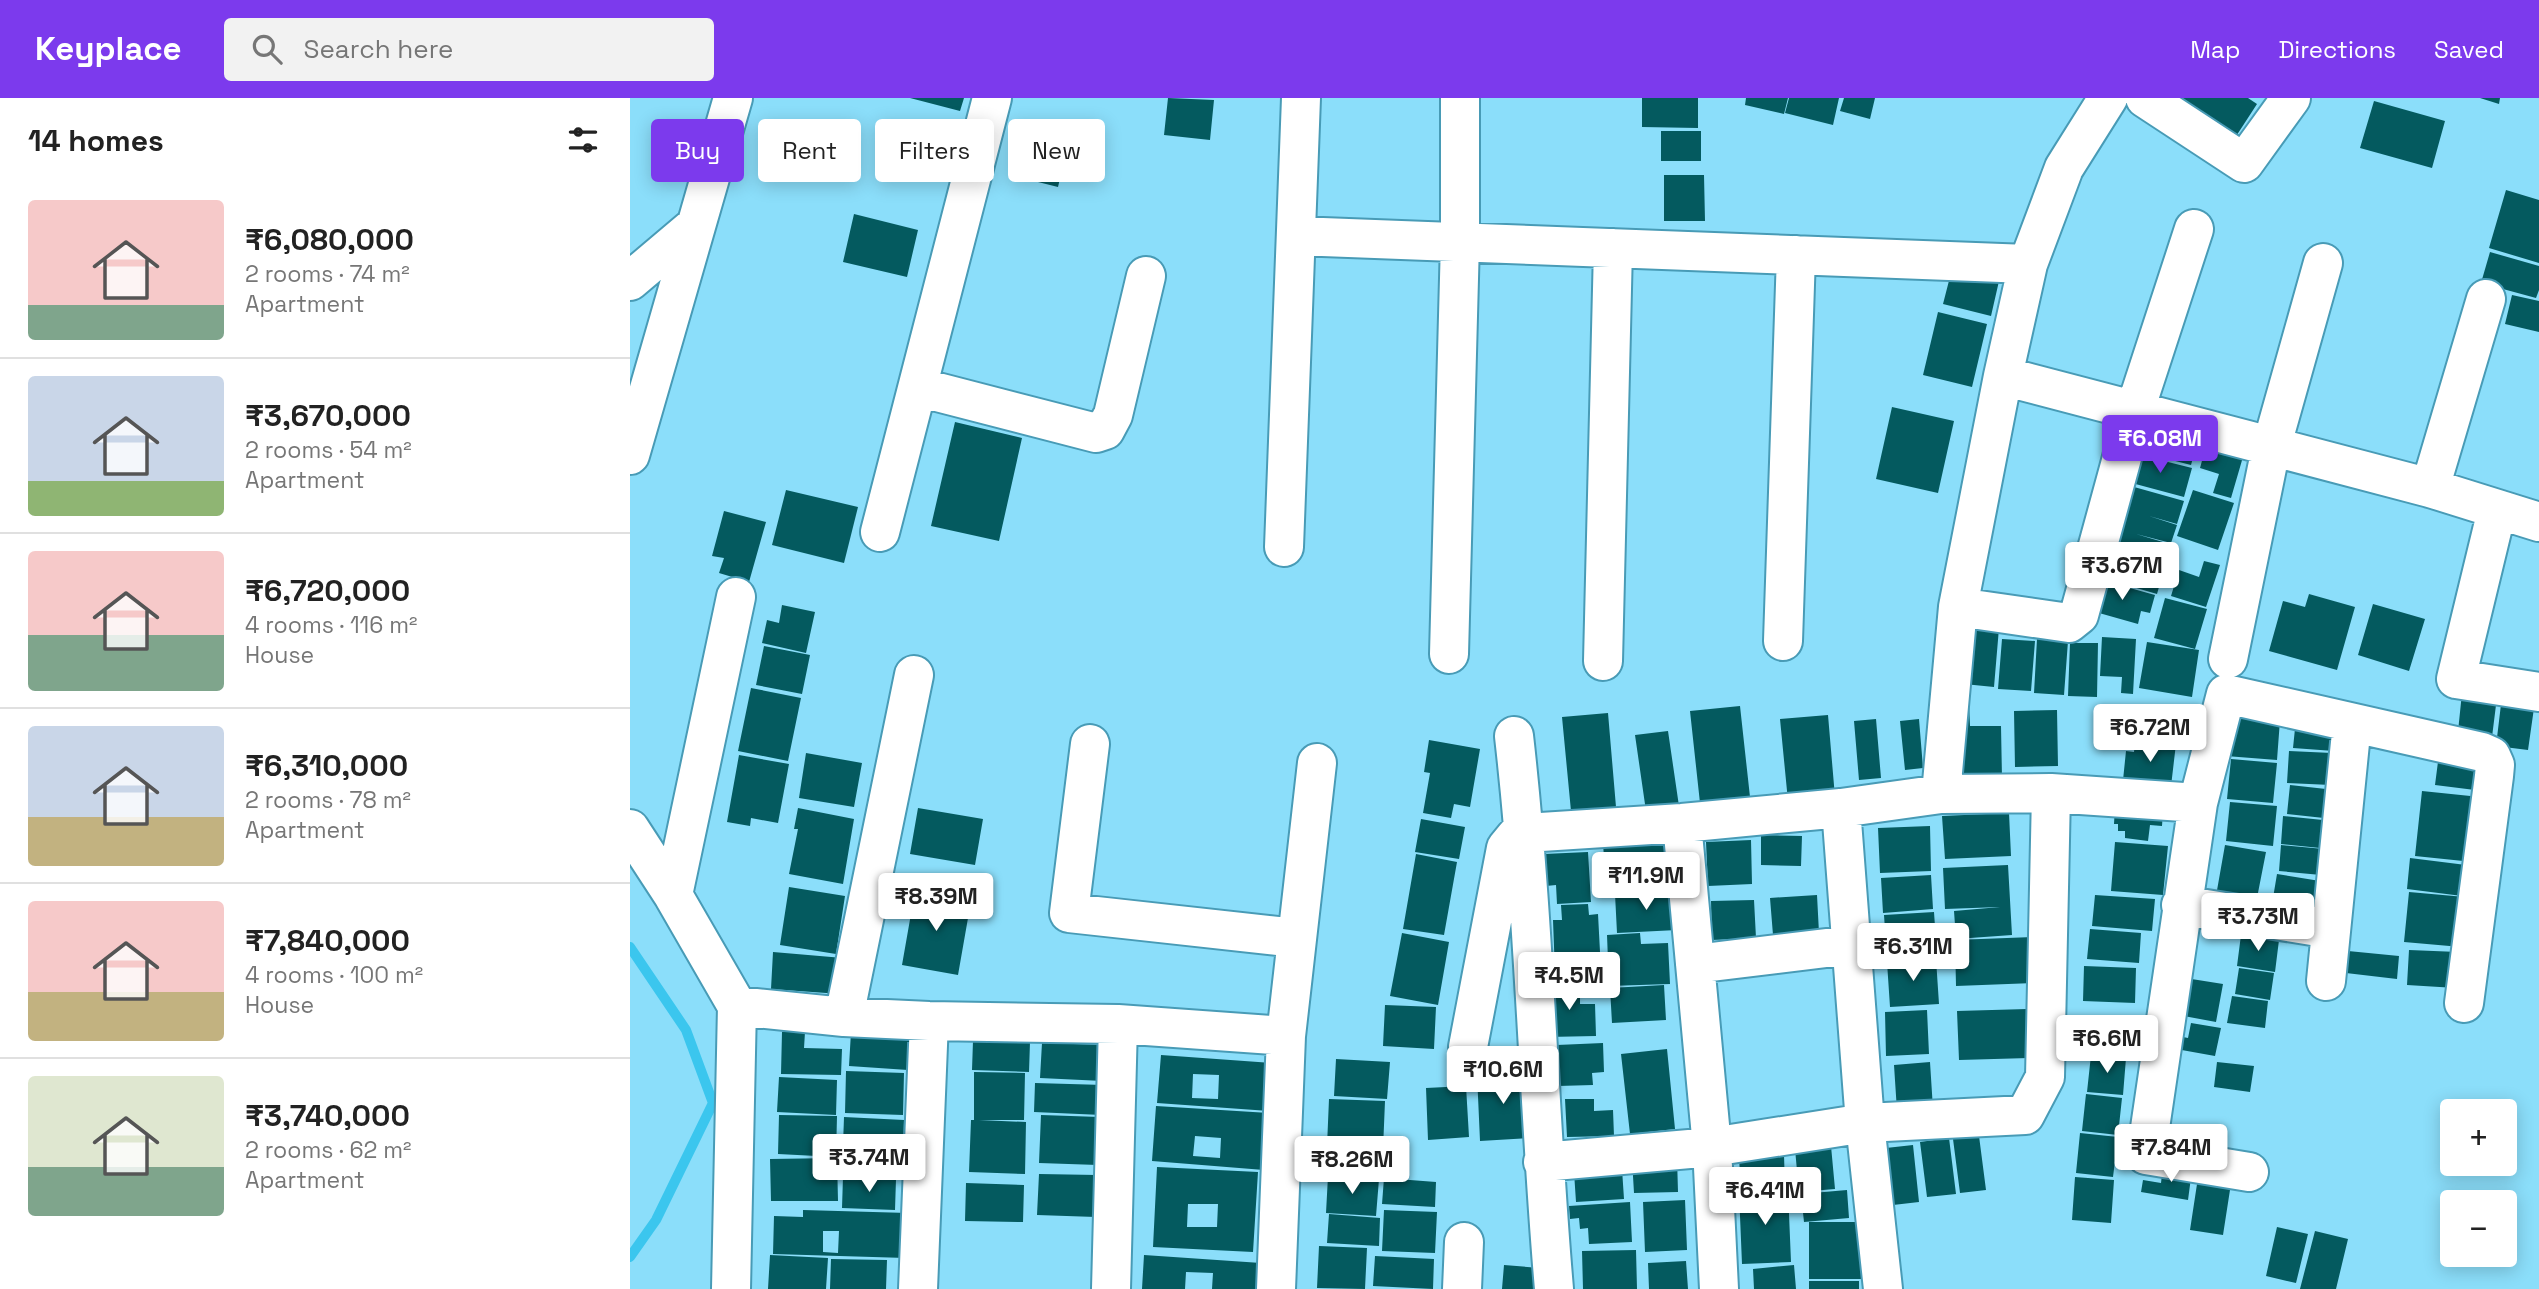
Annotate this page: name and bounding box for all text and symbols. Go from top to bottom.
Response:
search box [224,18,714,81]
text: Keyplace [35,28,182,70]
icon: search [248,30,286,68]
text: Search here [304,32,453,66]
text: Map [2190,34,2240,65]
text: Directions [2278,34,2396,65]
text: Saved [2434,34,2504,65]
chip: Buy [651,119,744,182]
chip: Rent [758,119,861,182]
chip: Filters [875,119,994,182]
chip: New [1008,119,1105,182]
text: 14 homes [28,121,164,160]
icon: filters [564,121,602,159]
text: ₹6,080,000 [245,220,414,259]
icon: home [84,228,168,312]
text: 2 rooms · 74 m² [245,259,410,289]
text: Apartment [245,289,365,319]
text: ₹3,670,000 [245,396,411,435]
icon: home [84,404,168,488]
pin: ₹6.08M [2103,416,2217,475]
text: ₹6.08M [2118,423,2202,453]
text: 2 rooms · 54 m² [245,435,412,465]
text: Apartment [245,465,365,495]
pin: ₹3.67M [2065,542,2179,602]
text: ₹3.67M [2081,550,2163,580]
text: ₹6,720,000 [245,571,410,610]
icon: home [84,579,168,663]
text: 4 rooms · 116 m² [245,610,417,640]
text: House [245,640,314,670]
pin: ₹6.72M [2093,704,2207,764]
text: ₹6.72M [2109,712,2191,742]
text: ₹6,310,000 [245,746,408,785]
icon: home [84,754,168,838]
text: 2 rooms · 78 m² [245,785,411,815]
text: Apartment [245,815,365,845]
pin: ₹11.9M [1589,852,1703,912]
text: ₹11.9M [1608,860,1684,890]
pin: ₹8.39M [879,874,993,933]
text: ₹8.39M [894,881,978,911]
pin: ₹3.73M [2201,894,2315,953]
text: ₹3.73M [2217,901,2299,931]
text: ₹7,840,000 [245,921,410,960]
pin: ₹6.31M [1856,924,1970,983]
icon: home [84,929,168,1013]
text: ₹6.31M [1873,931,1953,961]
pin: ₹4.5M [1520,953,1618,1012]
text: 4 rooms · 100 m² [245,960,423,990]
text: ₹4.5M [1534,960,1604,990]
text: House [245,990,314,1020]
pin: ₹6.6M [2058,1016,2156,1075]
text: ₹6.6M [2072,1023,2142,1053]
pin: ₹10.6M [1446,1046,1560,1106]
text: ₹10.6M [1463,1054,1543,1084]
text: ₹3,740,000 [245,1096,410,1135]
map controls [2440,1099,2517,1267]
button: + [2440,1099,2517,1176]
icon: home [84,1104,168,1188]
pin: ₹7.84M [2114,1124,2228,1184]
text: ₹7.84M [2130,1132,2212,1162]
pin: ₹3.74M [812,1134,926,1194]
text: 2 rooms · 62 m² [245,1135,411,1165]
pin: ₹8.26M [1295,1136,1409,1196]
text: ₹3.74M [829,1142,909,1172]
text: ₹8.26M [1310,1144,1394,1174]
text: Apartment [245,1165,365,1195]
pin: ₹6.41M [1708,1168,1822,1227]
text: ₹6.41M [1725,1175,1805,1205]
button: − [2440,1190,2517,1267]

